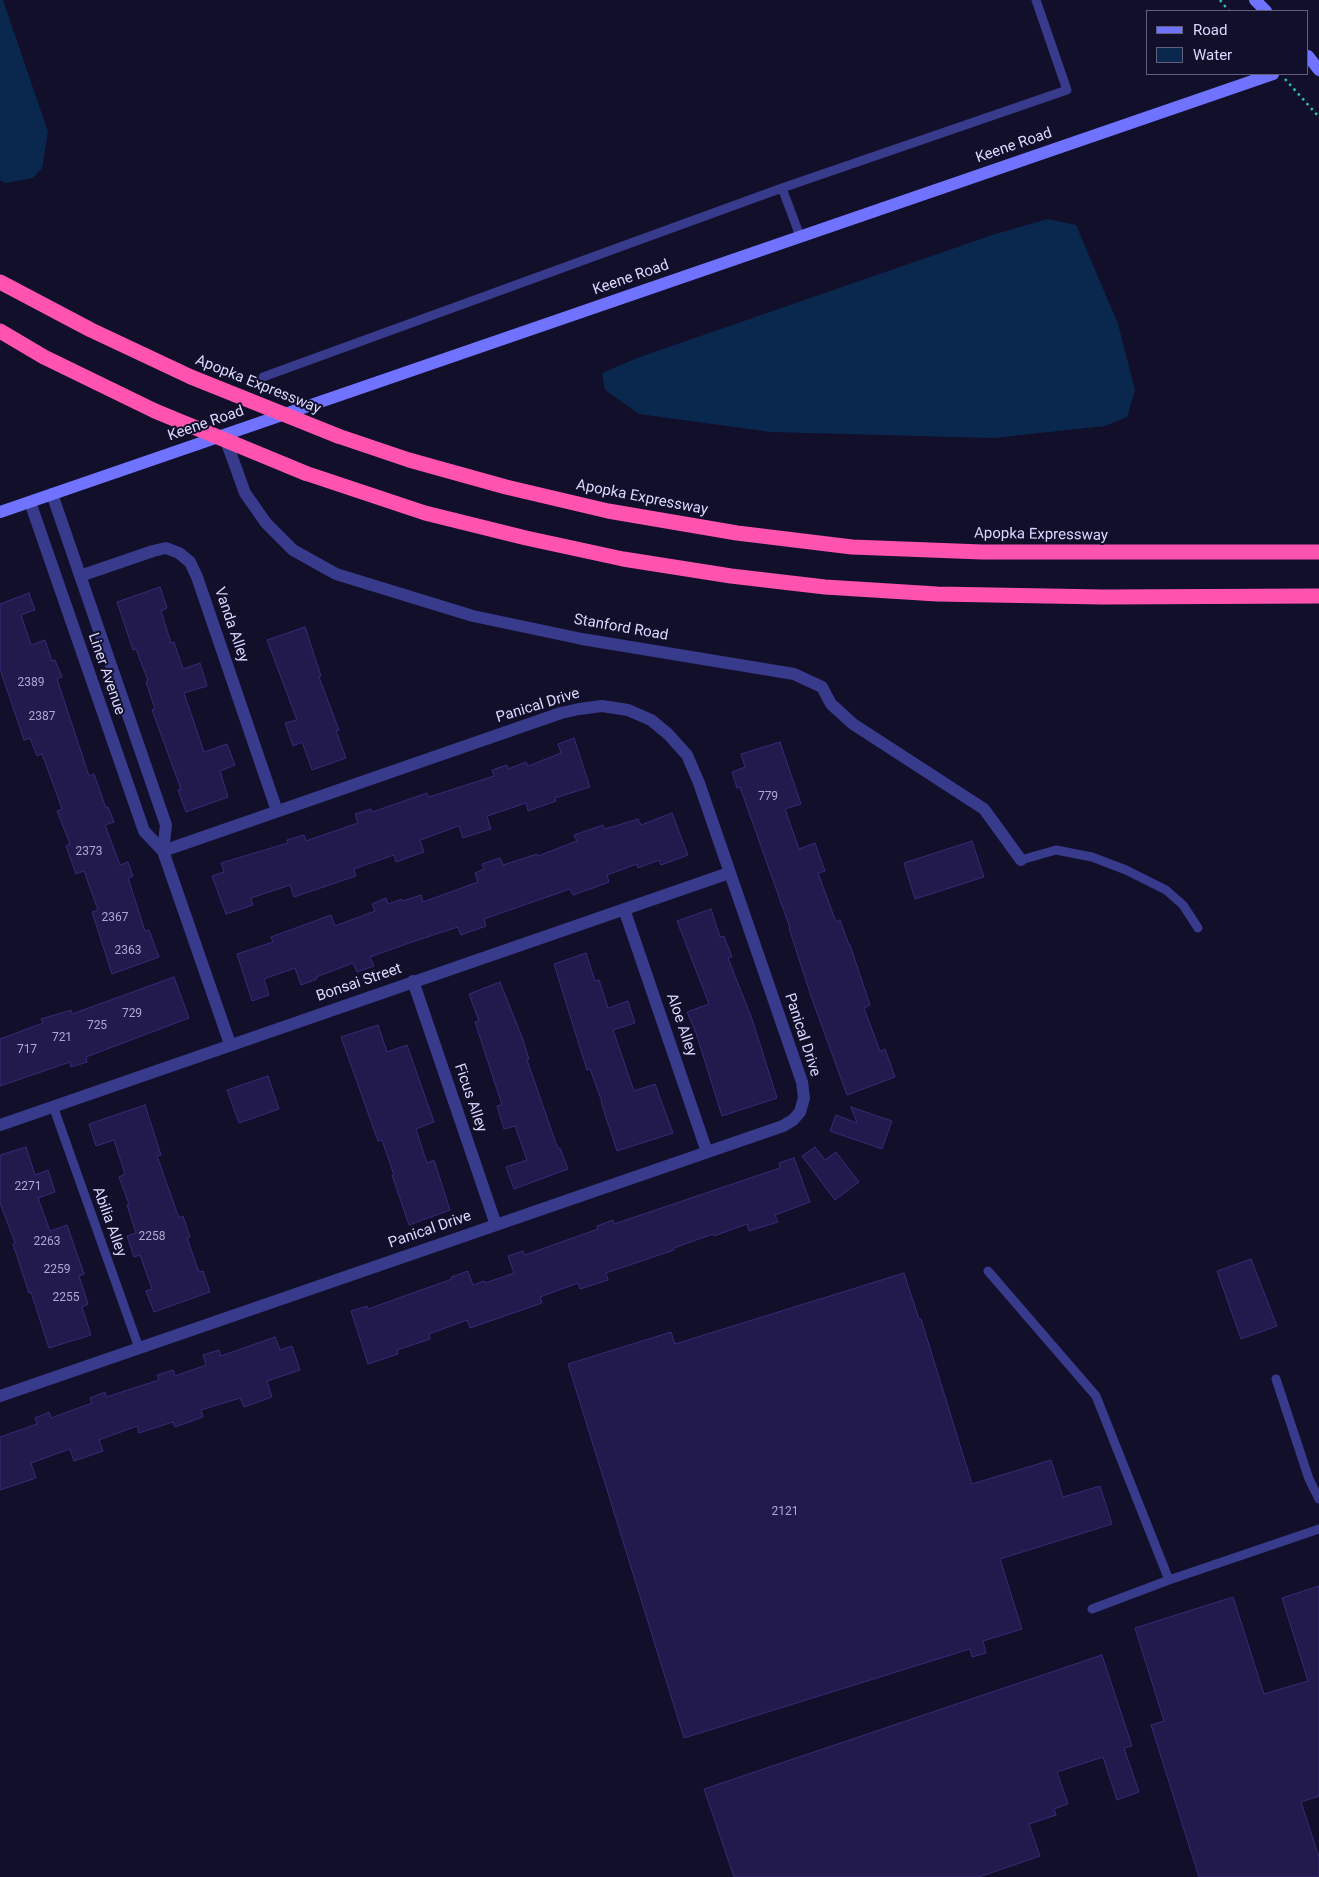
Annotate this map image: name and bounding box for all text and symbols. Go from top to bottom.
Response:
legend [1146,10,1309,75]
text: Road [1193,21,1227,39]
text: Water [1193,46,1232,64]
street label: Keene Road [973,125,1055,167]
street label: Keene Road [590,257,672,299]
street label: Apopka Expressway [193,352,323,418]
street label: Keene Road [165,403,247,445]
street label: Apopka Expressway [575,476,709,520]
street label: Apopka Expressway [974,525,1108,545]
street label: Vanda Alley [210,585,252,665]
street label: Stanford Road [572,611,670,645]
street label: Liner Avenue [84,630,128,718]
house number: 2389 [18,676,44,690]
street label: Panical Drive [494,685,582,727]
house number: 2387 [29,710,55,724]
house number: 779 [758,790,778,804]
house number: 2373 [76,845,102,859]
house number: 2367 [102,911,128,925]
house number: 2363 [115,944,141,958]
street label: Bonsai Street [314,960,404,1006]
street label: Aloe Alley [662,991,700,1059]
street label: Panical Drive [780,991,824,1079]
house number: 729 [122,1007,142,1021]
house number: 725 [87,1019,107,1033]
house number: 721 [52,1031,72,1045]
house number: 717 [17,1043,37,1057]
street label: Ficus Alley [450,1061,490,1135]
house number: 2271 [15,1180,41,1194]
street label: Abilia Alley [88,1185,130,1259]
street label: Panical Drive [386,1207,474,1253]
house number: 2258 [139,1230,165,1244]
house number: 2263 [34,1235,60,1249]
house number: 2259 [44,1263,70,1277]
house number: 2255 [53,1291,79,1305]
house number: 2121 [772,1505,798,1519]

